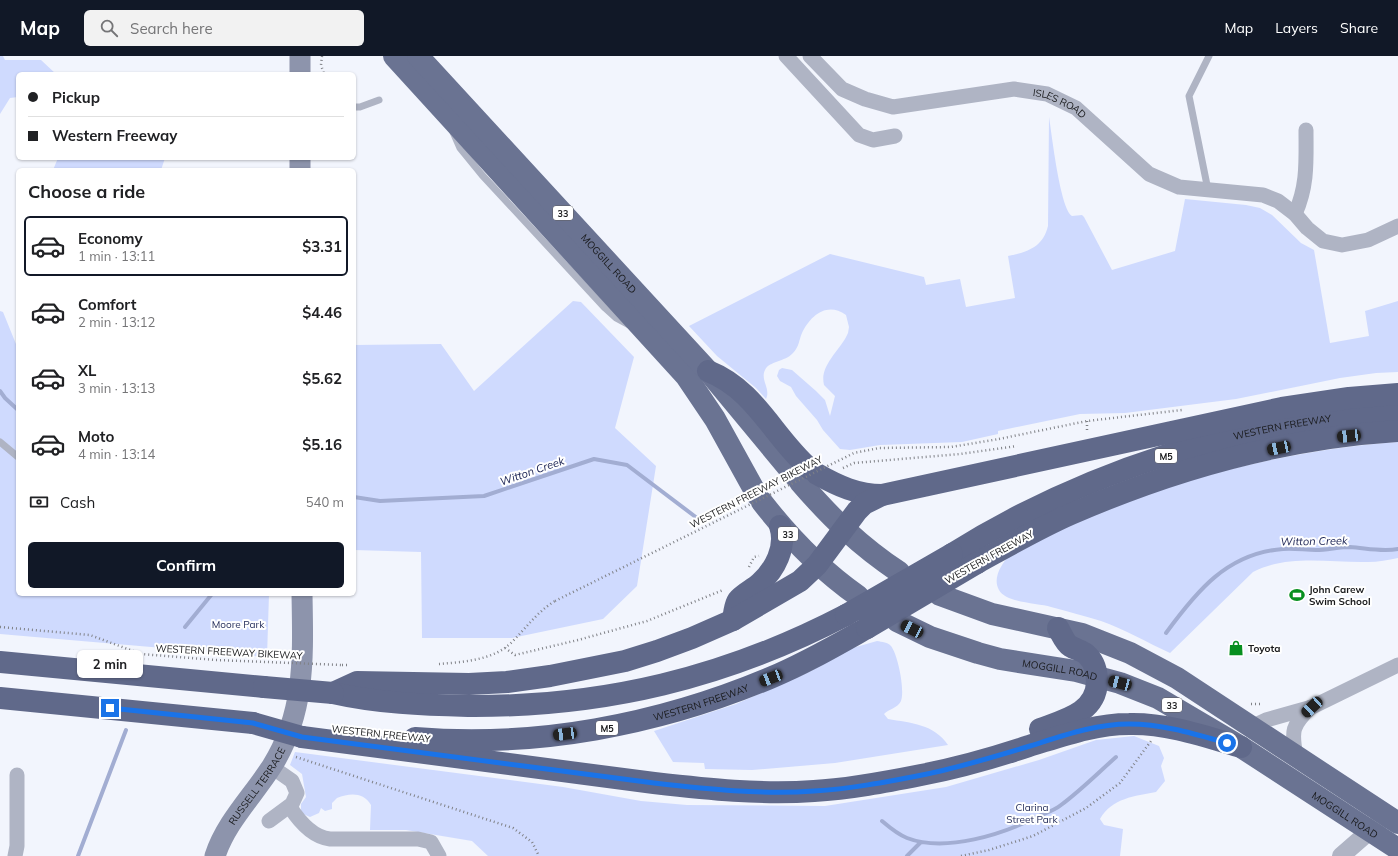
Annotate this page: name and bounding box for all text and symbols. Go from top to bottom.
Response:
search box [84,10,364,46]
text: Map [20,16,60,40]
icon: search [98,17,120,39]
text: Search here [130,19,213,38]
text: Map [1224,19,1253,37]
text: Layers [1275,19,1318,37]
text: Share [1340,19,1378,37]
street label: ISLES ROAD [1032,85,1089,121]
text: Pickup [52,88,100,107]
text: Western Freeway [52,126,177,145]
text: Choose a ride [28,180,145,203]
road number: 33 [553,206,573,220]
icon: car [30,228,66,264]
text: Economy [78,229,143,248]
street label: MOGGILL ROAD [578,231,640,296]
text: $3.31 [302,237,342,256]
text: 1 min · 13:11 [78,248,155,264]
icon: car [30,294,66,330]
text: Comfort [78,295,136,314]
text: $4.46 [302,303,342,322]
text: 2 min · 13:12 [78,314,155,330]
icon: car [30,360,66,396]
text: XL [78,361,96,380]
text: $5.62 [302,369,342,388]
text: 3 min · 13:13 [78,380,155,396]
street label: WESTERN FREEWAY [1232,411,1333,443]
icon: car [30,426,66,462]
text: Moto [78,427,114,446]
car [1336,429,1362,443]
text: $5.16 [302,435,342,454]
car [1266,440,1292,456]
text: 4 min · 13:14 [78,446,155,462]
road number: M5 [1155,449,1177,463]
street label: WESTERN FREEWAY BIKEWAY [688,452,825,531]
water label: Witton Creek [498,453,566,489]
icon: cash [28,491,50,513]
text: Cash [60,493,95,512]
text: 540 m [306,494,344,510]
road number: 33 [778,527,798,541]
street label: WESTERN FREEWAY [942,527,1036,587]
water label: Witton Creek [1280,533,1348,549]
button: Confirm [28,542,344,588]
place label: John Carew Swim School [1309,583,1371,608]
sports icon: John Carew Swim School [1288,586,1306,604]
park label: Moore Park [212,618,265,631]
car [899,618,925,640]
shop icon: Toyota [1227,639,1245,657]
street label: WESTERN FREEWAY BIKEWAY [155,642,304,662]
place label: Toyota [1248,642,1280,655]
callout: 2 min [77,650,143,678]
text: 2 min [93,656,127,672]
street label: MOGGILL ROAD [1021,656,1099,683]
car [758,668,784,688]
car [1107,674,1133,692]
street label: WESTERN FREEWAY [652,680,751,723]
car [1299,694,1325,720]
road number: 33 [1162,698,1182,712]
route end [101,699,119,717]
road number: M5 [596,721,618,735]
street label: WESTERN FREEWAY [331,722,432,746]
car [552,727,578,741]
route start [1218,734,1236,752]
street label: RUSSELL TERRACE [225,745,288,827]
street label: MOGGILL ROAD [1310,788,1381,841]
park label: Clarina Street Park [1006,801,1058,826]

